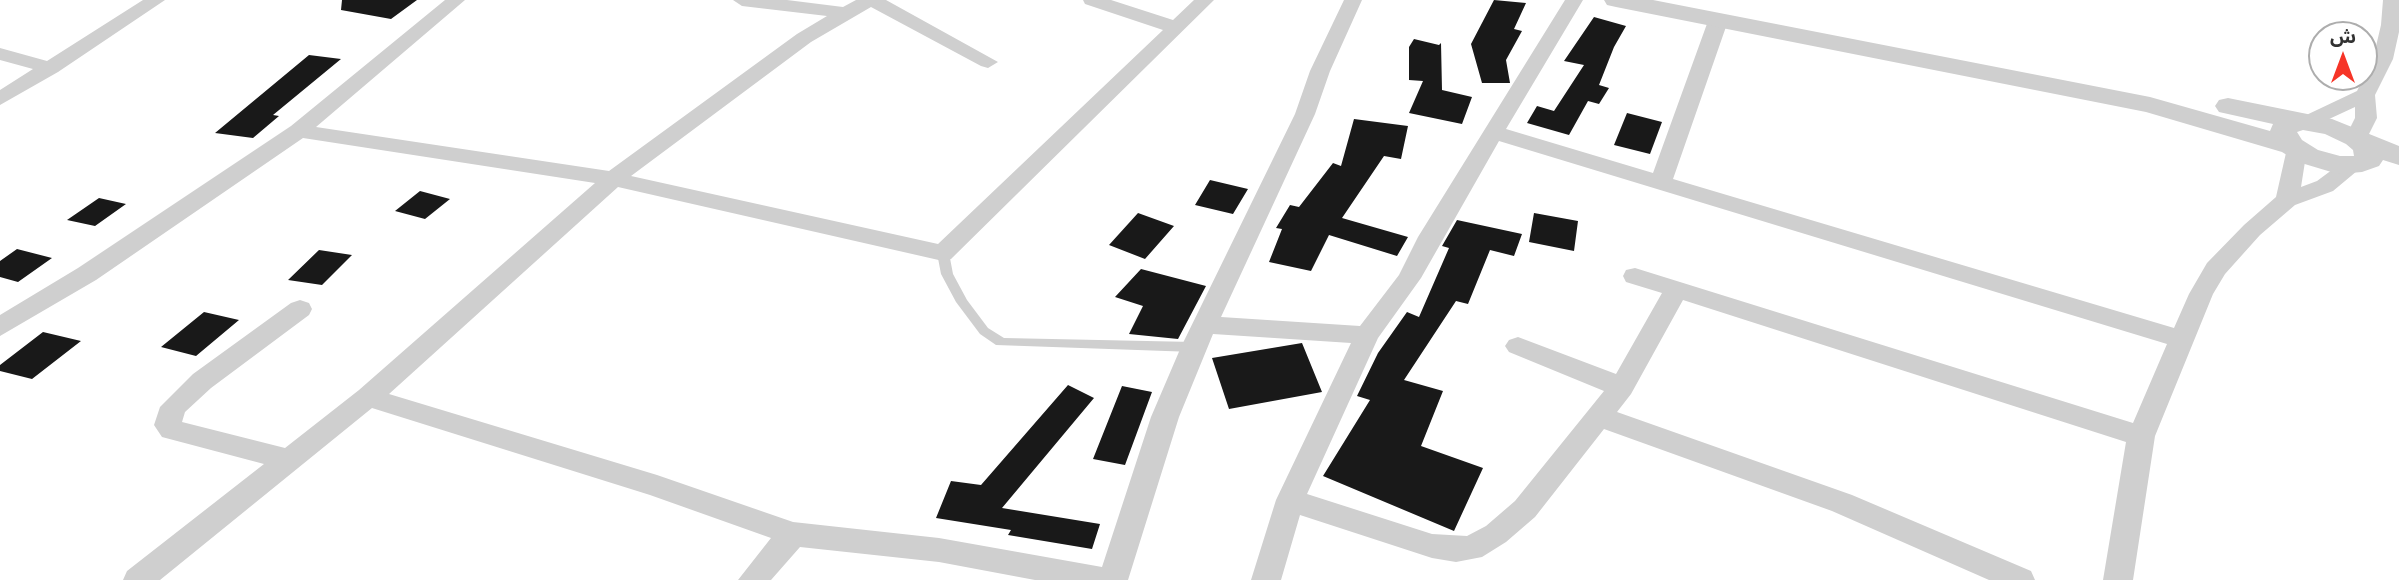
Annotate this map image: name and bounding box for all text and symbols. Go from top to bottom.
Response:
north arrow [2308,21,2378,91]
text: ش [2330,24,2356,49]

